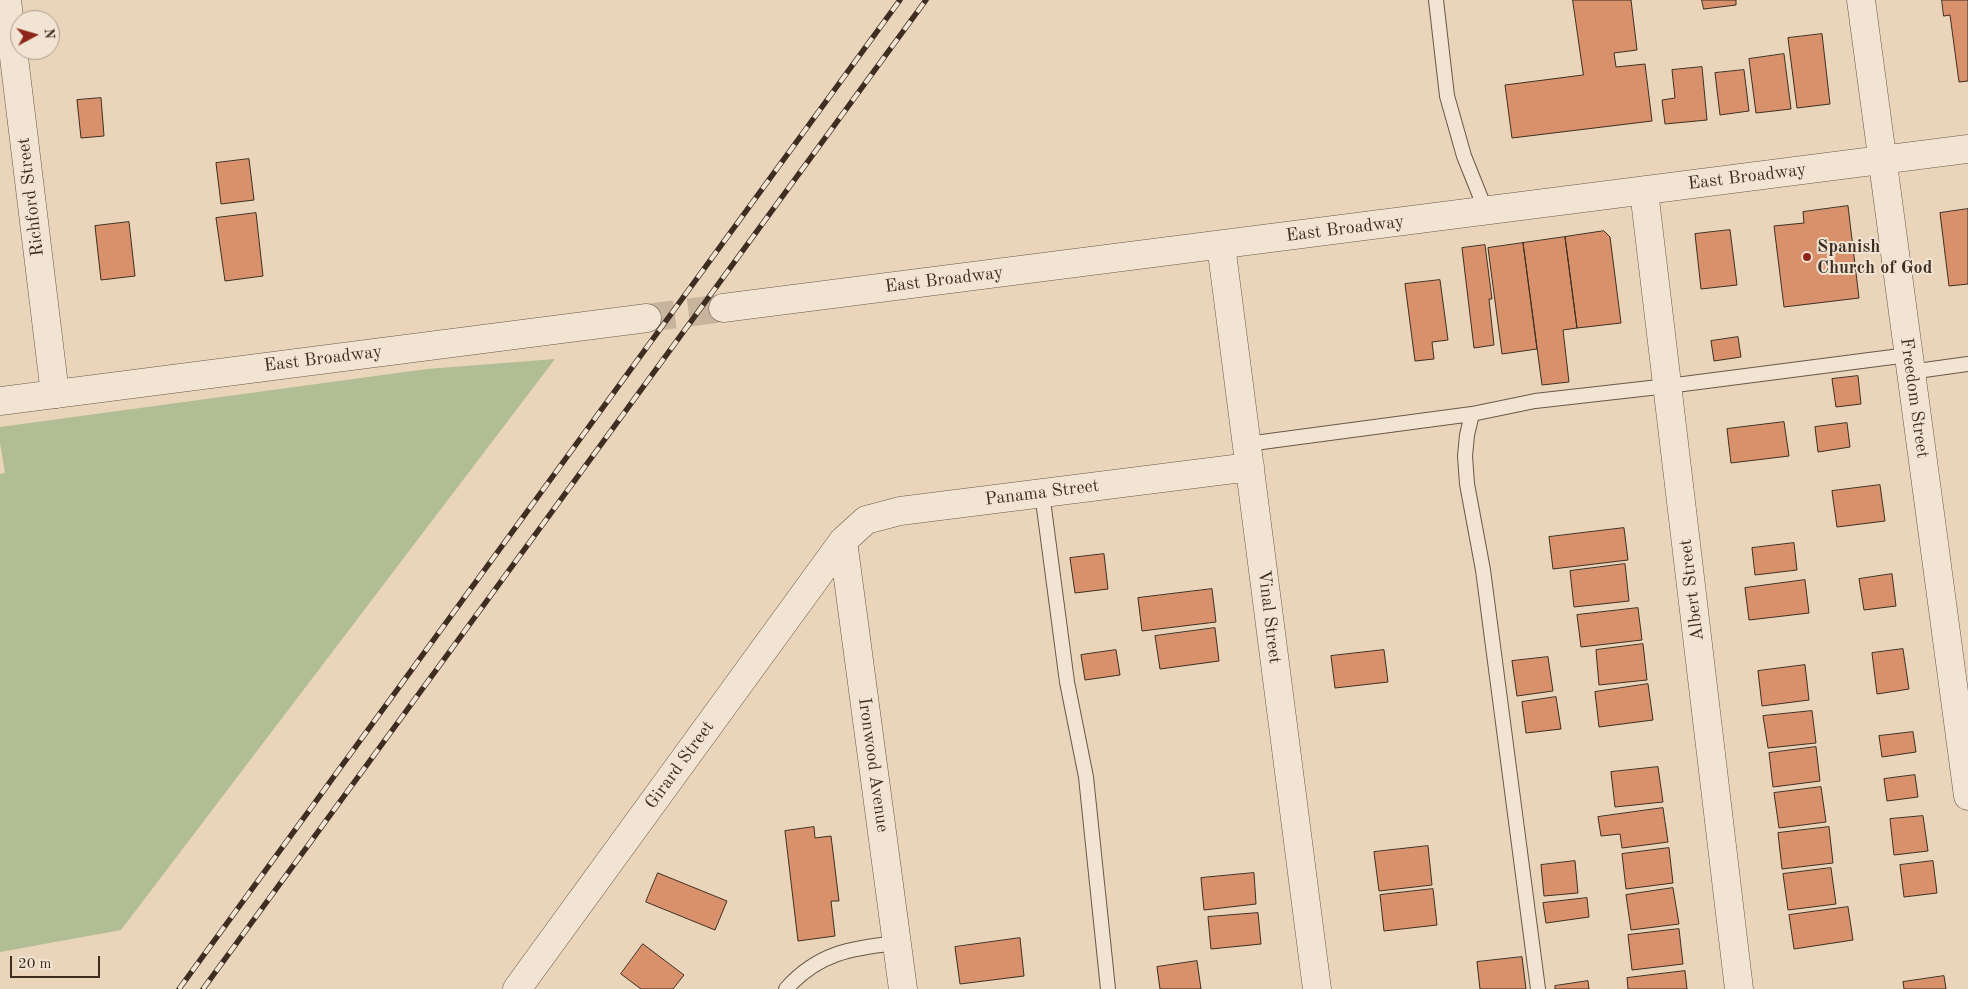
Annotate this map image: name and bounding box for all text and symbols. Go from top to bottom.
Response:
north arrow [10,10,60,60]
text: N [41,27,56,40]
street label: Richford Street [13,136,49,258]
street label: East Broadway [1687,159,1807,195]
street label: East Broadway [1285,211,1405,247]
place label: Spanish Church of God [1817,236,1932,278]
marker: Spanish Church of God [1801,251,1813,263]
street label: East Broadway [884,262,1004,298]
street label: Freedom Street [1895,336,1933,460]
street label: East Broadway [263,341,383,377]
street label: Panama Street [984,475,1100,511]
street label: Albert Street [1675,538,1709,642]
street label: Vinal Street [1253,569,1285,665]
street label: Ironwood Avenue [853,696,893,834]
street label: Girard Street [641,717,719,813]
scale bar [12,946,102,978]
text: 20 m [18,957,52,972]

